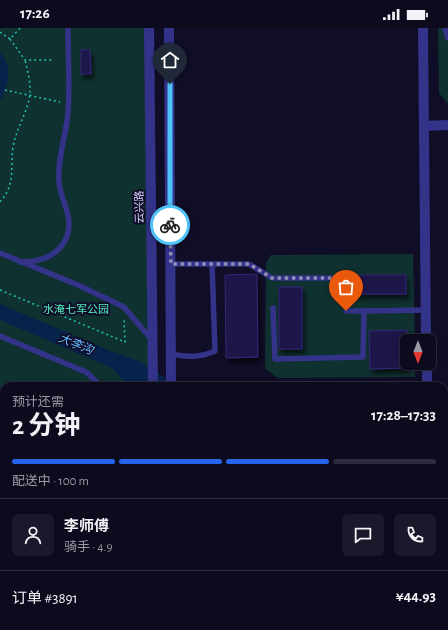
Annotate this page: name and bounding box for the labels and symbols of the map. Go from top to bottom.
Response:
pin [153,43,187,84]
street label: 云兴路 [133,190,145,224]
courier [150,205,190,245]
pin [329,270,363,311]
park label: 水淹七军公园 [43,303,109,315]
water label: 大李沟 [57,331,97,357]
north arrow [400,334,436,370]

